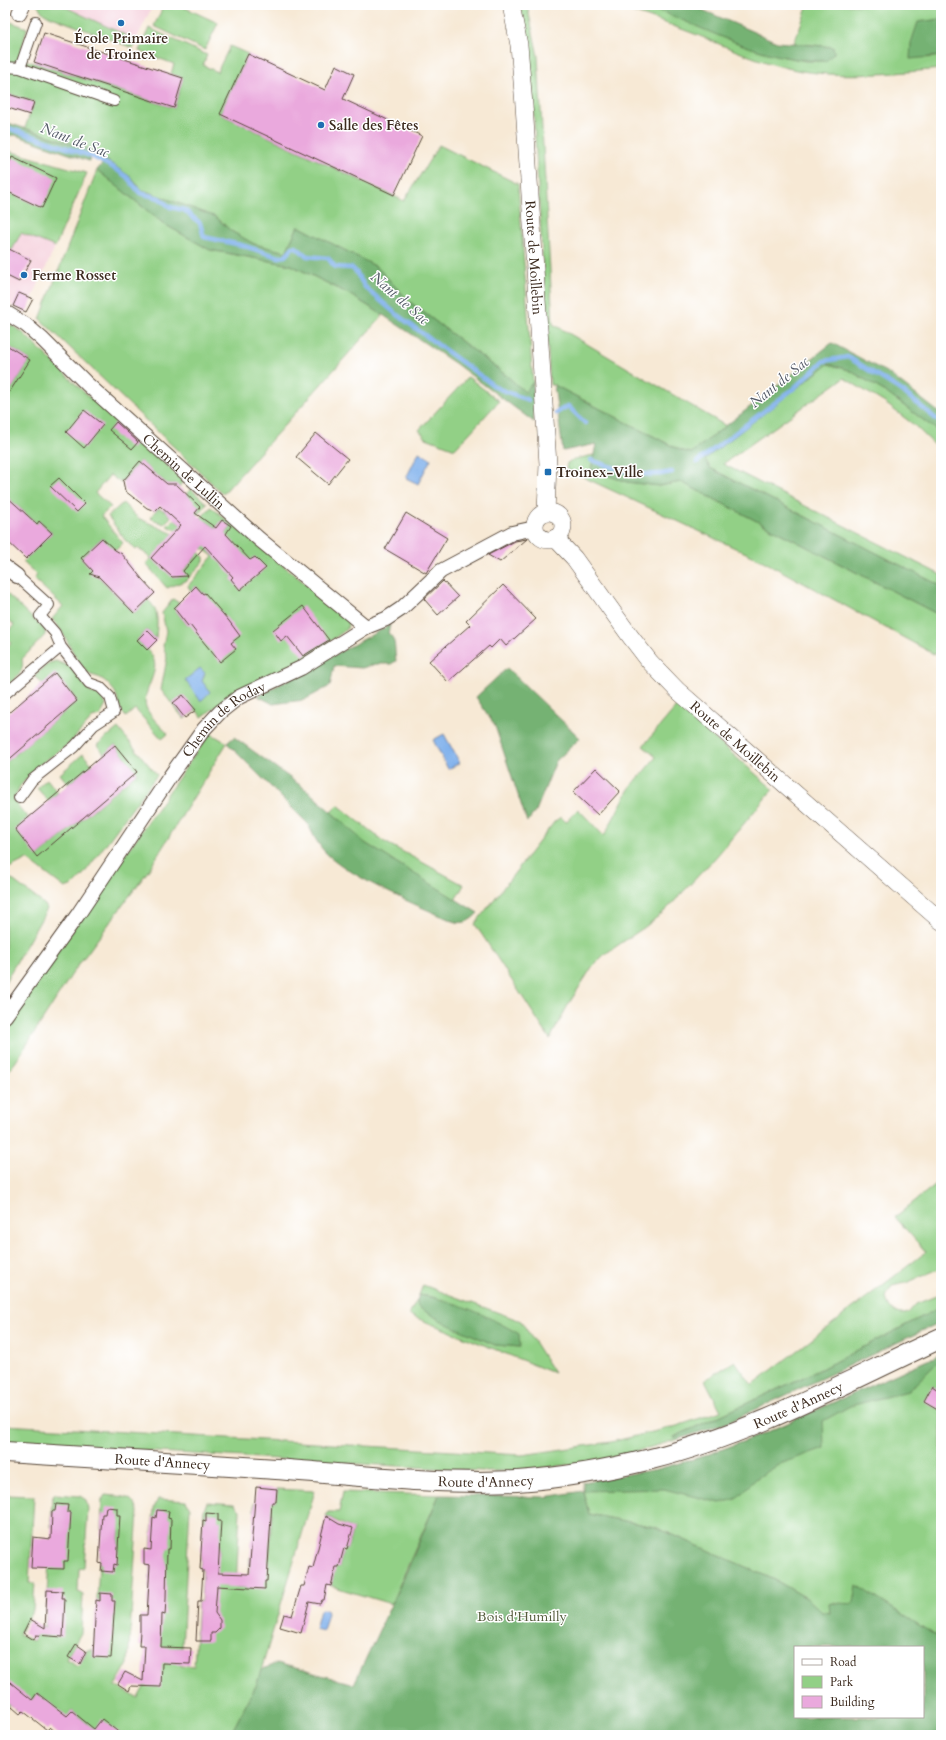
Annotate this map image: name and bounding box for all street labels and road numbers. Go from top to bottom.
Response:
street label: Route de Moillebin [521,200,548,316]
street label: Chemin de Lullin [138,429,229,514]
street label: Chemin de Roday [177,676,269,761]
street label: Route de Moillebin [686,696,785,786]
street label: Route d'Annecy [751,1376,847,1433]
street label: Route d'Annecy [114,1449,212,1474]
street label: Route d'Annecy [438,1470,535,1491]

